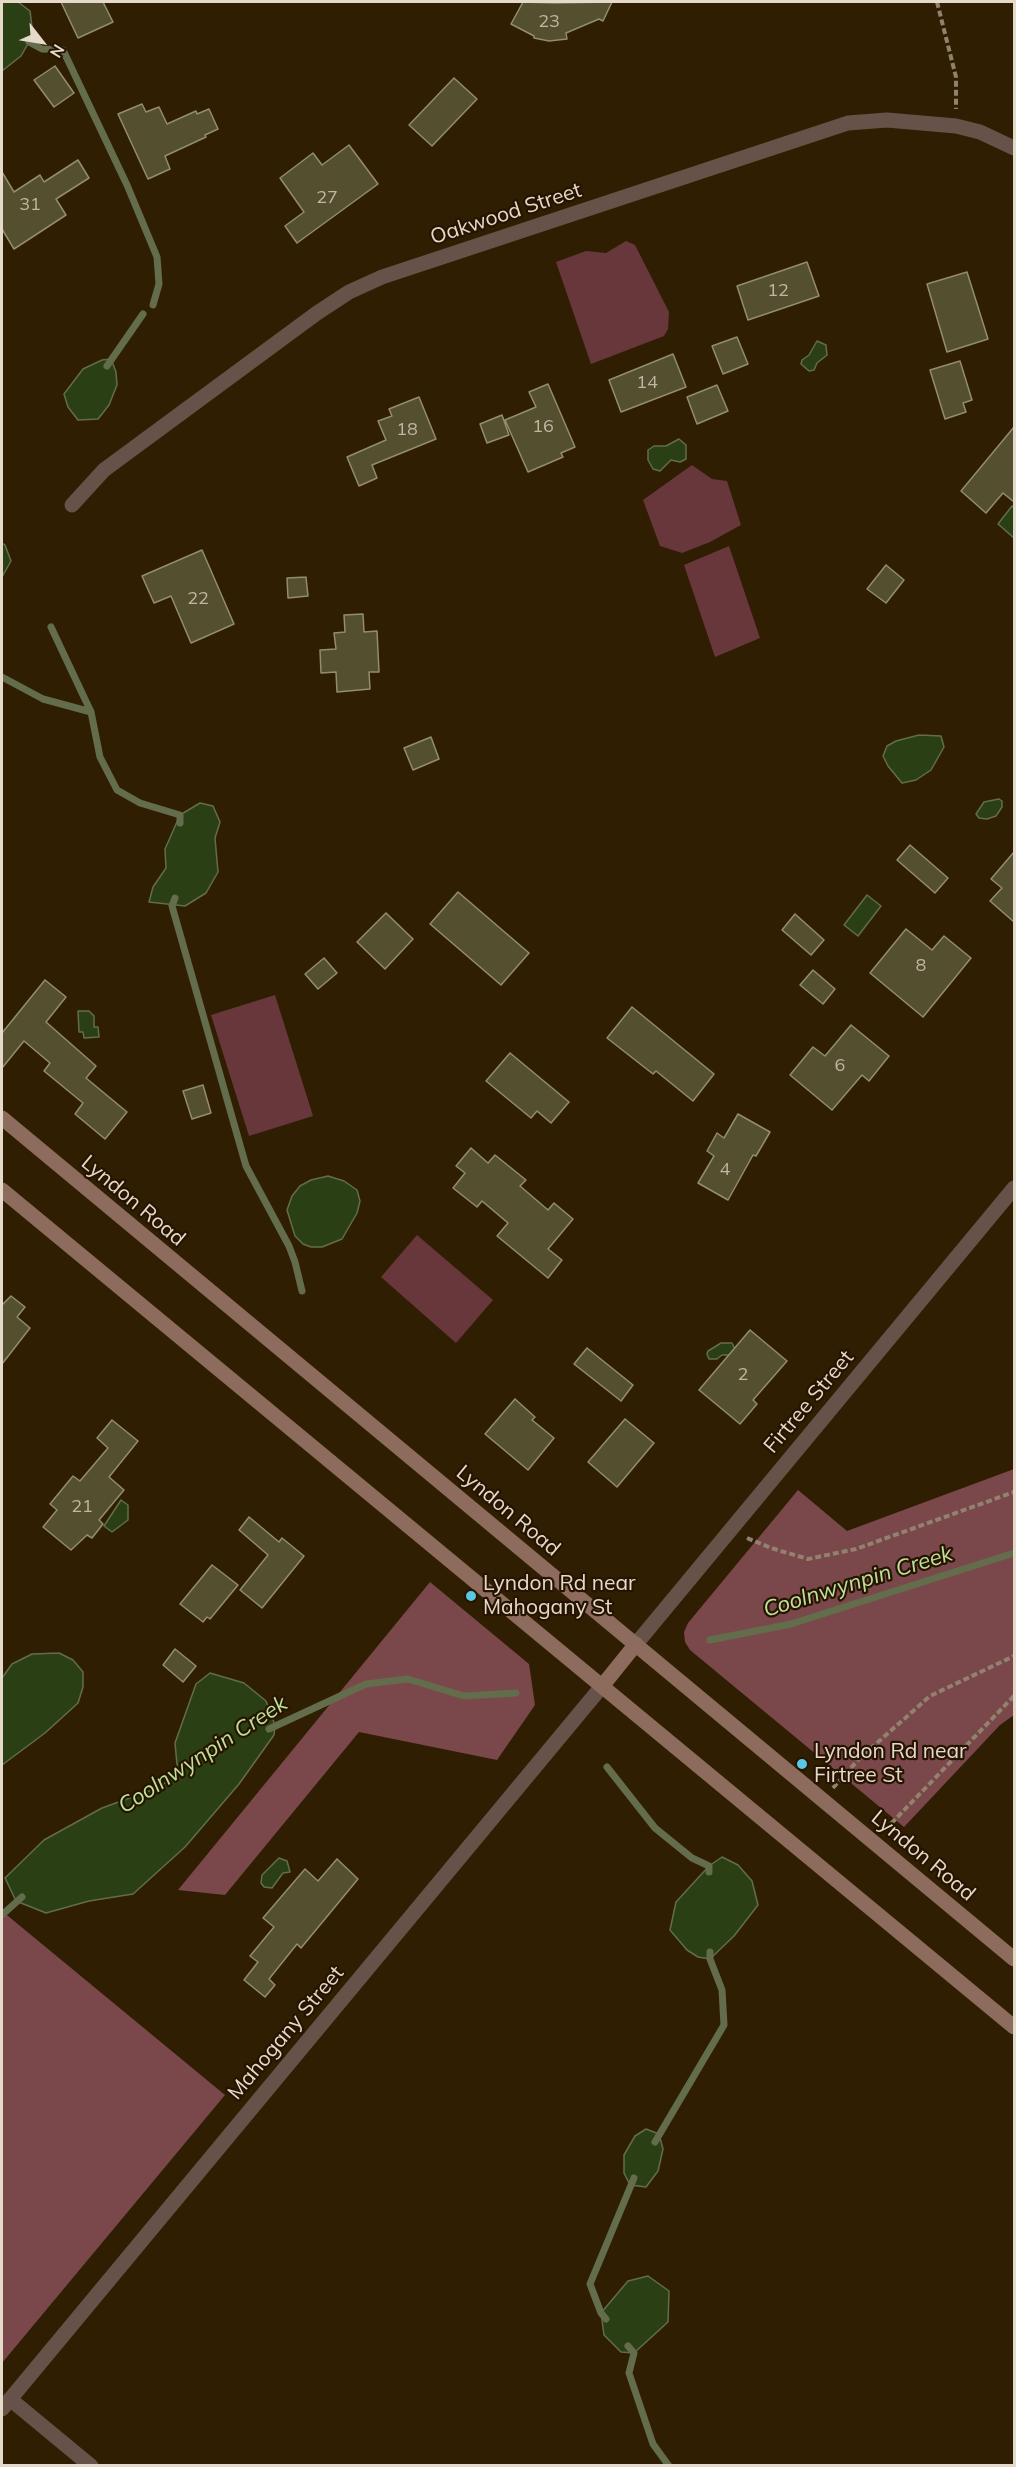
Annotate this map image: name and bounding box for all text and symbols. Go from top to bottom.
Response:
house number: 23 [538,11,560,33]
north arrow [12,12,72,72]
text: N [46,41,69,62]
street label: Oakwood Street [427,178,585,250]
house number: 27 [316,187,338,209]
house number: 31 [19,194,41,216]
house number: 12 [767,280,789,302]
house number: 14 [636,372,658,394]
house number: 16 [532,416,554,438]
house number: 18 [396,419,418,441]
house number: 22 [187,588,209,610]
house number: 8 [916,955,926,977]
house number: 6 [835,1055,845,1077]
street label: Lyndon Road [76,1150,190,1252]
house number: 4 [720,1159,730,1181]
street label: Firtree Street [759,1346,859,1458]
house number: 2 [738,1364,748,1386]
street label: Lyndon Road [451,1460,565,1562]
house number: 21 [71,1496,93,1518]
water label: Coolnwynpin Creek [760,1541,956,1623]
place label: Lyndon Rd near Mahogany St [483,1571,636,1621]
marker: Lyndon Rd near Mahogany St [464,1589,478,1603]
water label: Coolnwynpin Creek [113,1690,293,1820]
place label: Lyndon Rd near Firtree St [814,1739,967,1789]
marker: Lyndon Rd near Firtree St [795,1757,809,1771]
street label: Lyndon Road [866,1805,980,1907]
street label: Mahogany Street [223,1961,349,2105]

